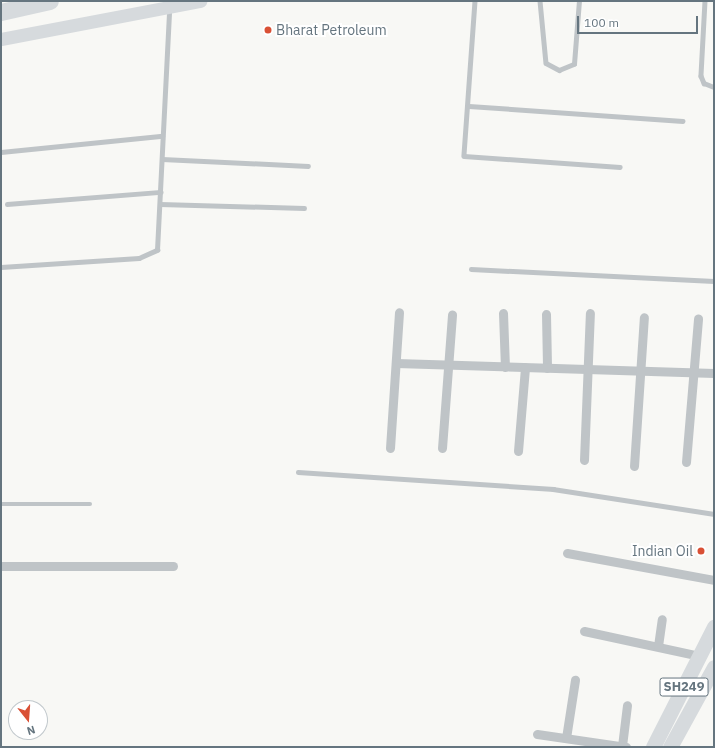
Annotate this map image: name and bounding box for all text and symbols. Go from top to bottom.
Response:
scale bar [579,8,700,34]
text: 100 m [584,15,619,30]
place label: Bharat Petroleum [276,22,387,38]
marker: Bharat Petroleum [263,25,273,35]
place label: Indian Oil [632,543,693,559]
marker: Indian Oil [696,546,706,556]
road number: SH249 [659,676,709,698]
north arrow [8,700,48,740]
text: N [25,723,37,738]

